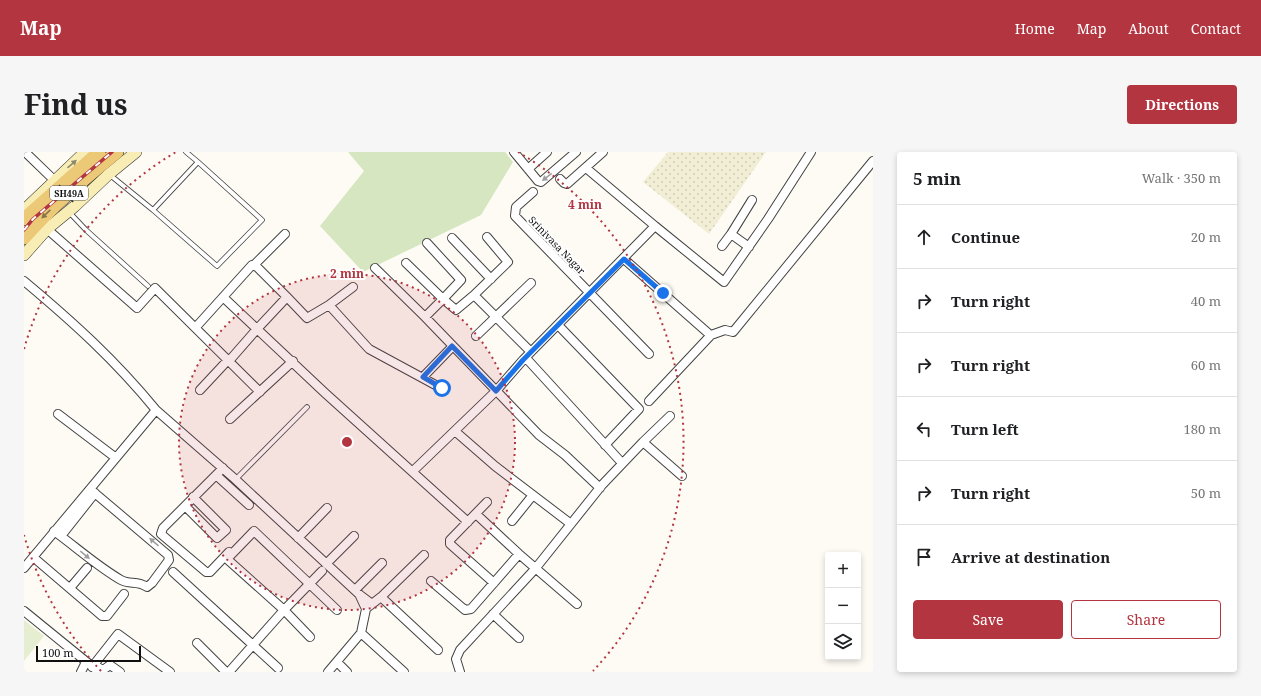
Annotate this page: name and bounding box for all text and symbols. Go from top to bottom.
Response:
text: Map [20,15,62,41]
text: Home [1015,19,1055,38]
text: Map [1077,19,1106,38]
text: About [1128,19,1169,38]
text: Contact [1191,19,1241,38]
text: Find us [24,85,128,123]
button: Directions [1127,85,1237,124]
one-way arrow [67,159,78,168]
text: 5 min [913,167,961,190]
text: Walk · 350 m [1142,169,1221,187]
one-way arrow [541,173,552,182]
road number: SH49A [50,186,88,200]
text: 4 min [568,196,602,213]
one-way arrow [41,209,50,218]
street label: Srinivasa Nagar [526,213,589,277]
icon: ahead [913,226,935,248]
text: Continue [951,227,1020,247]
text: 20 m [1191,228,1221,246]
text: 2 min [330,265,364,282]
route end [654,284,672,302]
icon: right [913,290,935,312]
text: Turn right [951,291,1030,311]
text: 40 m [1191,292,1221,310]
icon: right [913,354,935,376]
text: Turn right [951,355,1030,375]
text: 60 m [1191,356,1221,374]
route start [433,379,451,397]
icon: left [913,418,935,440]
text: Turn left [951,419,1019,439]
text: 180 m [1184,420,1221,438]
centre of rings [340,435,354,449]
icon: right [913,482,935,504]
text: Turn right [951,483,1030,503]
text: 50 m [1191,484,1221,502]
one-way arrow [149,538,159,547]
icon: arrive [913,546,935,568]
text: Arrive at destination [951,547,1110,567]
one-way arrow [80,550,91,559]
map controls [825,552,861,660]
button: + [825,552,861,588]
button: − [825,588,861,624]
button: Save [913,600,1063,639]
button: Share [1071,600,1221,639]
button: layers [825,624,861,660]
scale bar [36,644,141,663]
text: 100 m [42,645,74,660]

